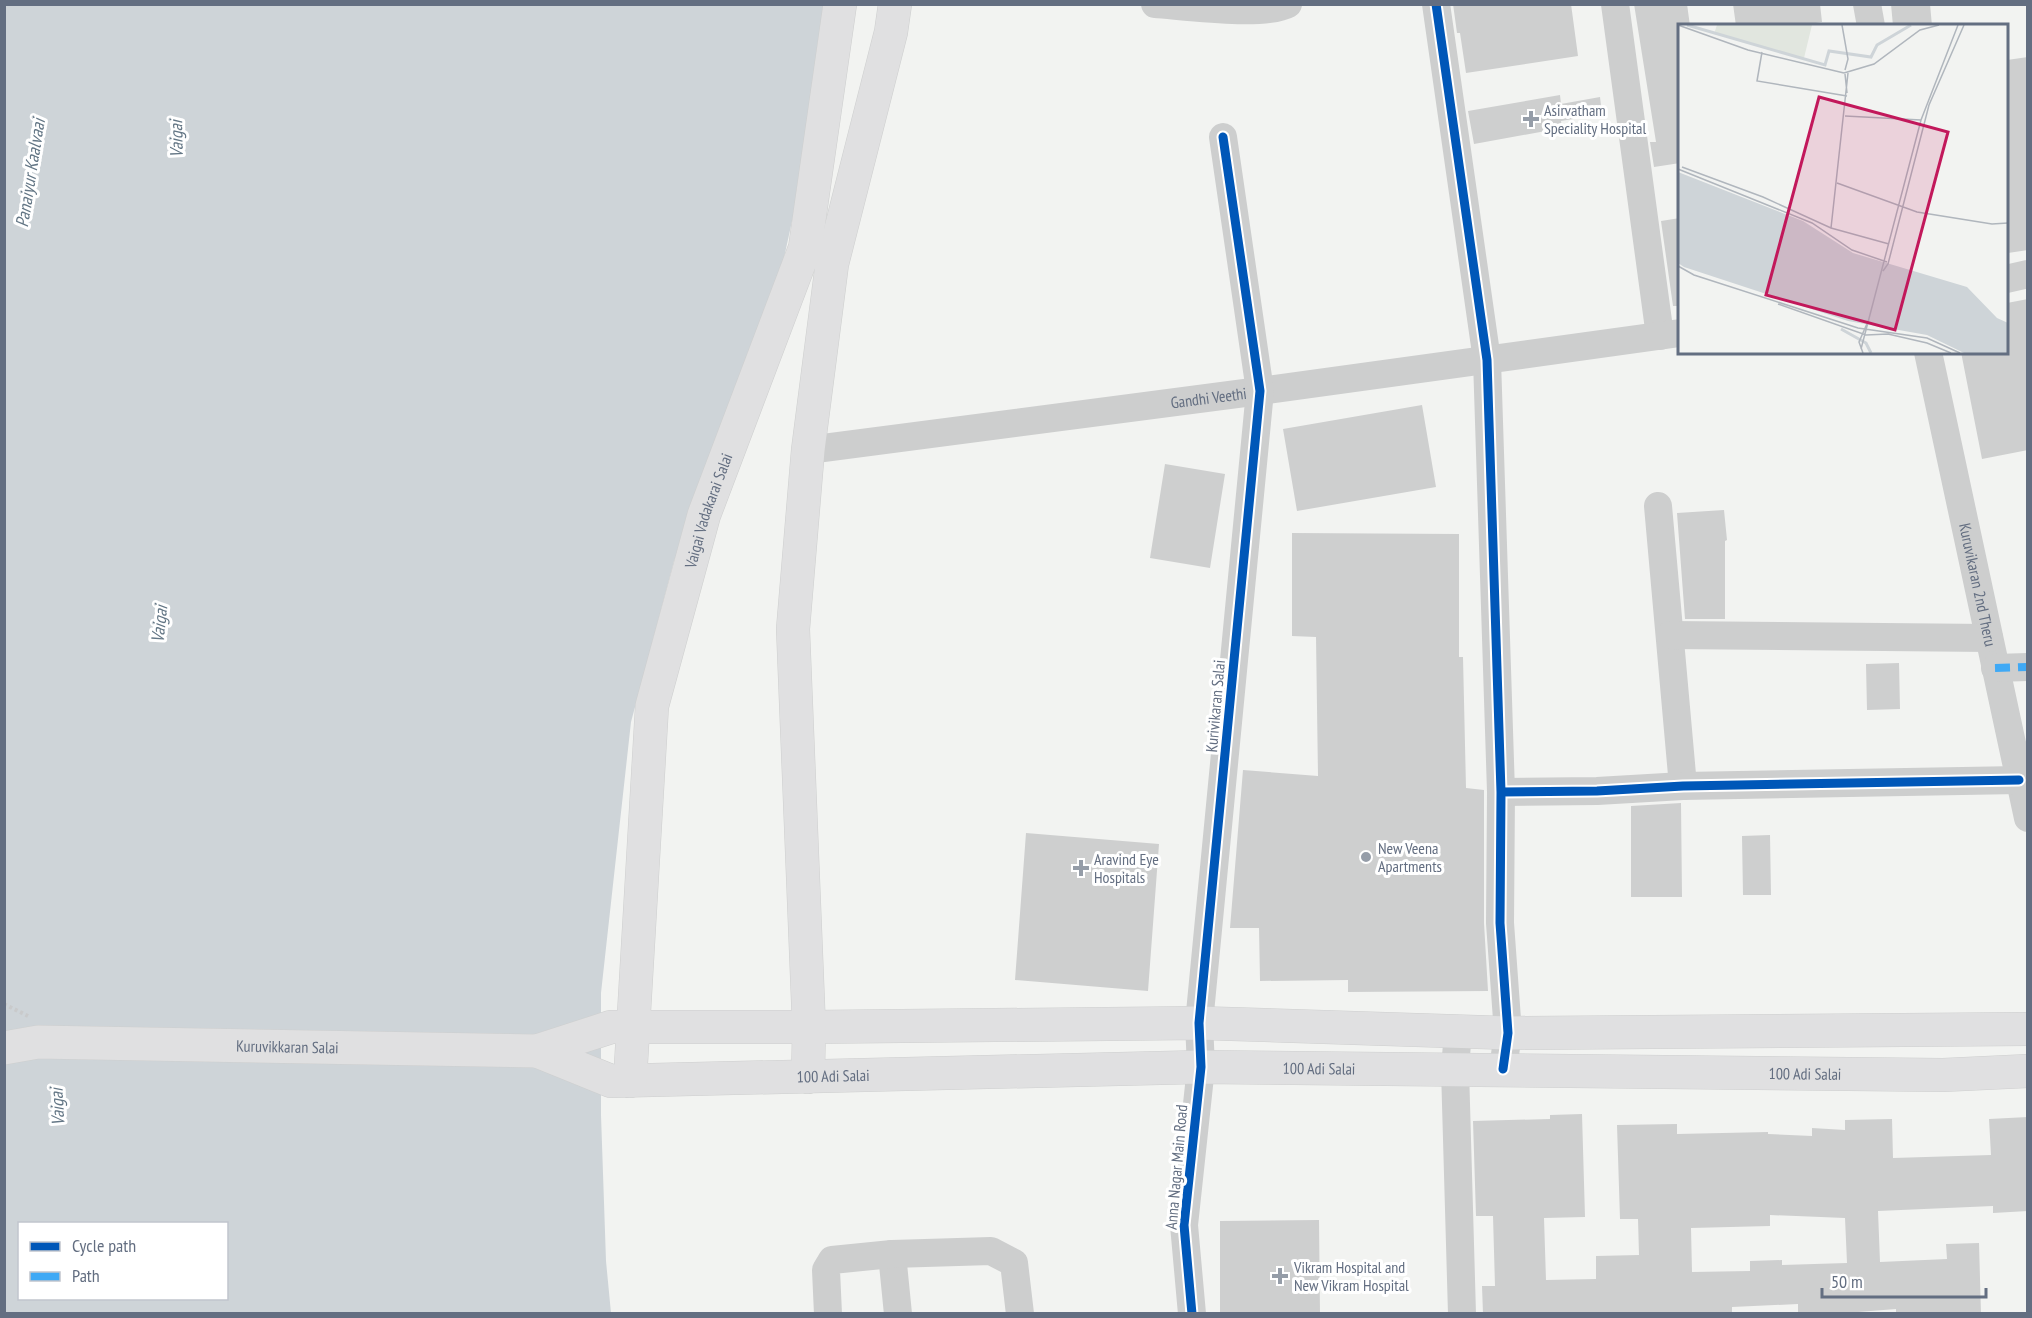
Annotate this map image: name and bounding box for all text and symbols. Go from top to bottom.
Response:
inset map [1678,24,2008,354]
place label: Asirvatham Speciality Hospital [1544,100,1646,138]
marker: Asirvatham Speciality Hospital [1522,110,1540,128]
water label: Panaiyur Kaalvaai [10,115,50,229]
water label: Vaigai [164,118,188,158]
street label: Gandhi Veethi [1169,383,1248,413]
street label: Vaigai Vadakarai Salai [680,450,737,571]
street label: Kuruvikaran 2nd Theru [1955,521,2001,648]
water label: Vaigai [146,602,173,644]
street label: Kurivikaran Salai [1201,659,1229,753]
place label: New Veena Apartments [1378,838,1442,876]
place label: Aravind Eye Hospitals [1094,849,1159,887]
marker: New Veena Apartments [1359,850,1373,864]
marker: Aravind Eye Hospitals [1072,859,1090,877]
street label: Kuruvikkaran Salai [236,1036,339,1057]
street label: 100 Adi Salai [1282,1058,1356,1079]
street label: 100 Adi Salai [1768,1063,1841,1084]
street label: 100 Adi Salai [796,1065,870,1087]
water label: Vaigai [44,1086,69,1126]
street label: Anna Nagar Main Road [1161,1104,1191,1230]
legend [18,1222,228,1300]
text: Cycle path [72,1234,136,1257]
place label: Vikram Hospital and New Vikram Hospital [1293,1257,1409,1295]
scale bar [1822,1261,1986,1299]
text: Path [72,1264,100,1287]
marker: Vikram Hospital and New Vikram Hospital [1271,1267,1289,1285]
text: 50 m [1831,1270,1863,1293]

